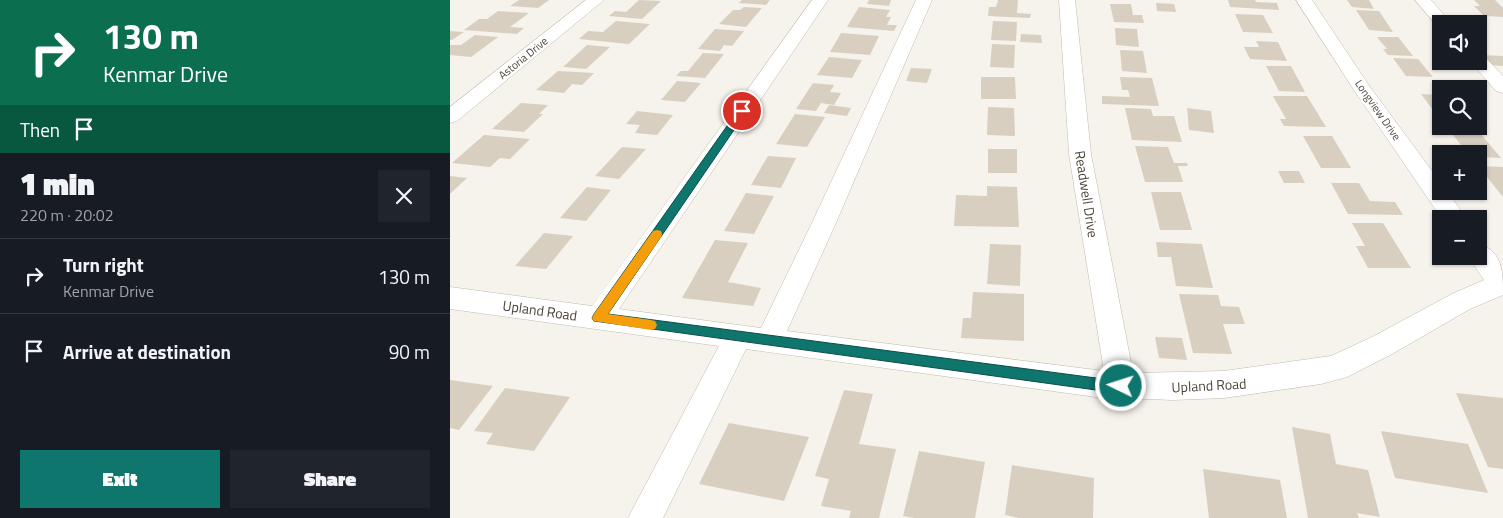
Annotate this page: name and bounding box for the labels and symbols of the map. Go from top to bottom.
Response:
street label: Astoria Drive [495,33,552,83]
street label: Longview Drive [1351,76,1405,144]
pin [721,90,763,132]
street label: Readwell Drive [1070,149,1104,239]
street label: Upland Road [501,294,579,326]
position arrow [1094,359,1146,411]
street label: Upland Road [1171,373,1247,397]

